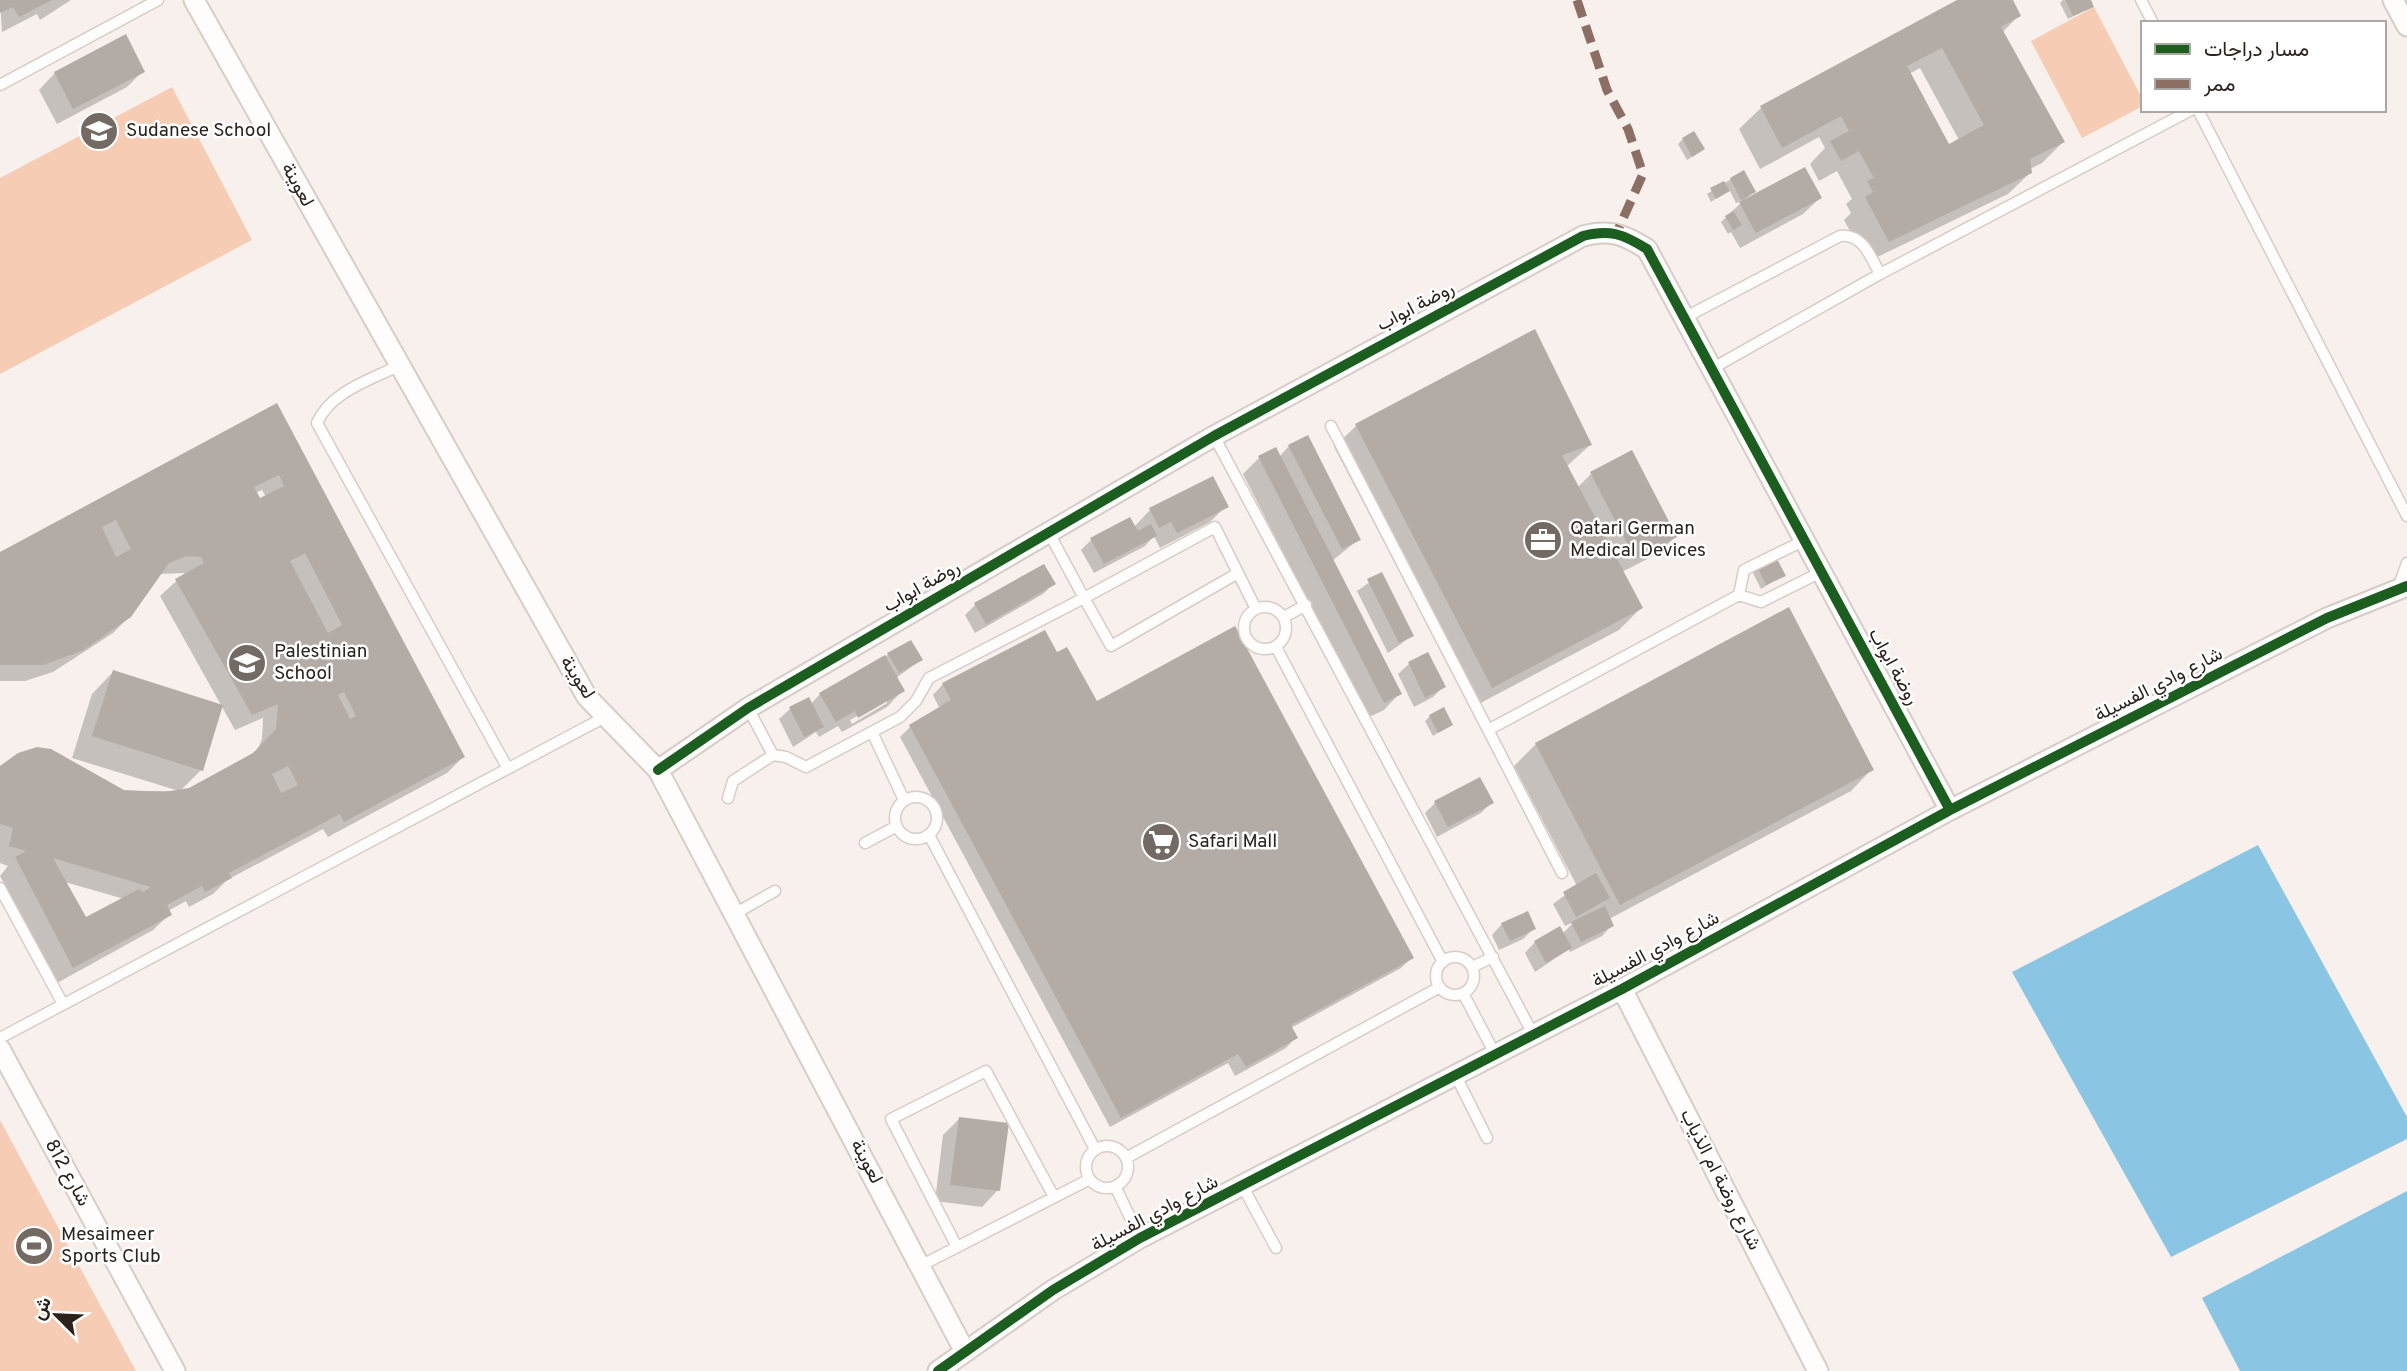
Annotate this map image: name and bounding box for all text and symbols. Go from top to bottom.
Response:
legend [2141,21,2386,112]
text: مسار دراجات [2204,37,2309,64]
text: ممر [2203,72,2235,99]
school or university icon: Sudanese School [78,110,120,152]
place label: Sudanese School [126,119,271,143]
street label: لعوينة [275,159,319,211]
street label: روضة ابواب [1373,277,1459,337]
place label: Qatari German Medical Devices [1570,517,1706,563]
office icon: Qatari German Medical Devices [1522,519,1564,561]
street label: روضة ابواب [879,556,965,618]
street label: روضة ابواب [1862,624,1924,710]
place label: Palestinian School [274,640,367,686]
school or university icon: Palestinian School [226,642,268,684]
street label: شارع وادي الفسيلة [2091,642,2228,729]
street label: لعوينة [554,652,600,704]
supermarket icon: Safari Mall [1140,821,1182,863]
place label: Safari Mall [1188,830,1277,854]
street label: شارع وادي الفسيلة [1588,906,1725,995]
street label: شارع روضة ام الذياب [1674,1105,1766,1255]
street label: شارع 812 [39,1135,95,1211]
street label: لعوينة [844,1136,888,1188]
street label: شارع وادي الفسيلة [1087,1170,1224,1259]
place label: Mesaimeer Sports Club [61,1223,161,1269]
sports icon: Mesaimeer Sports Club [13,1225,55,1267]
north arrow [21,1280,91,1350]
text: ش [27,1293,58,1324]

